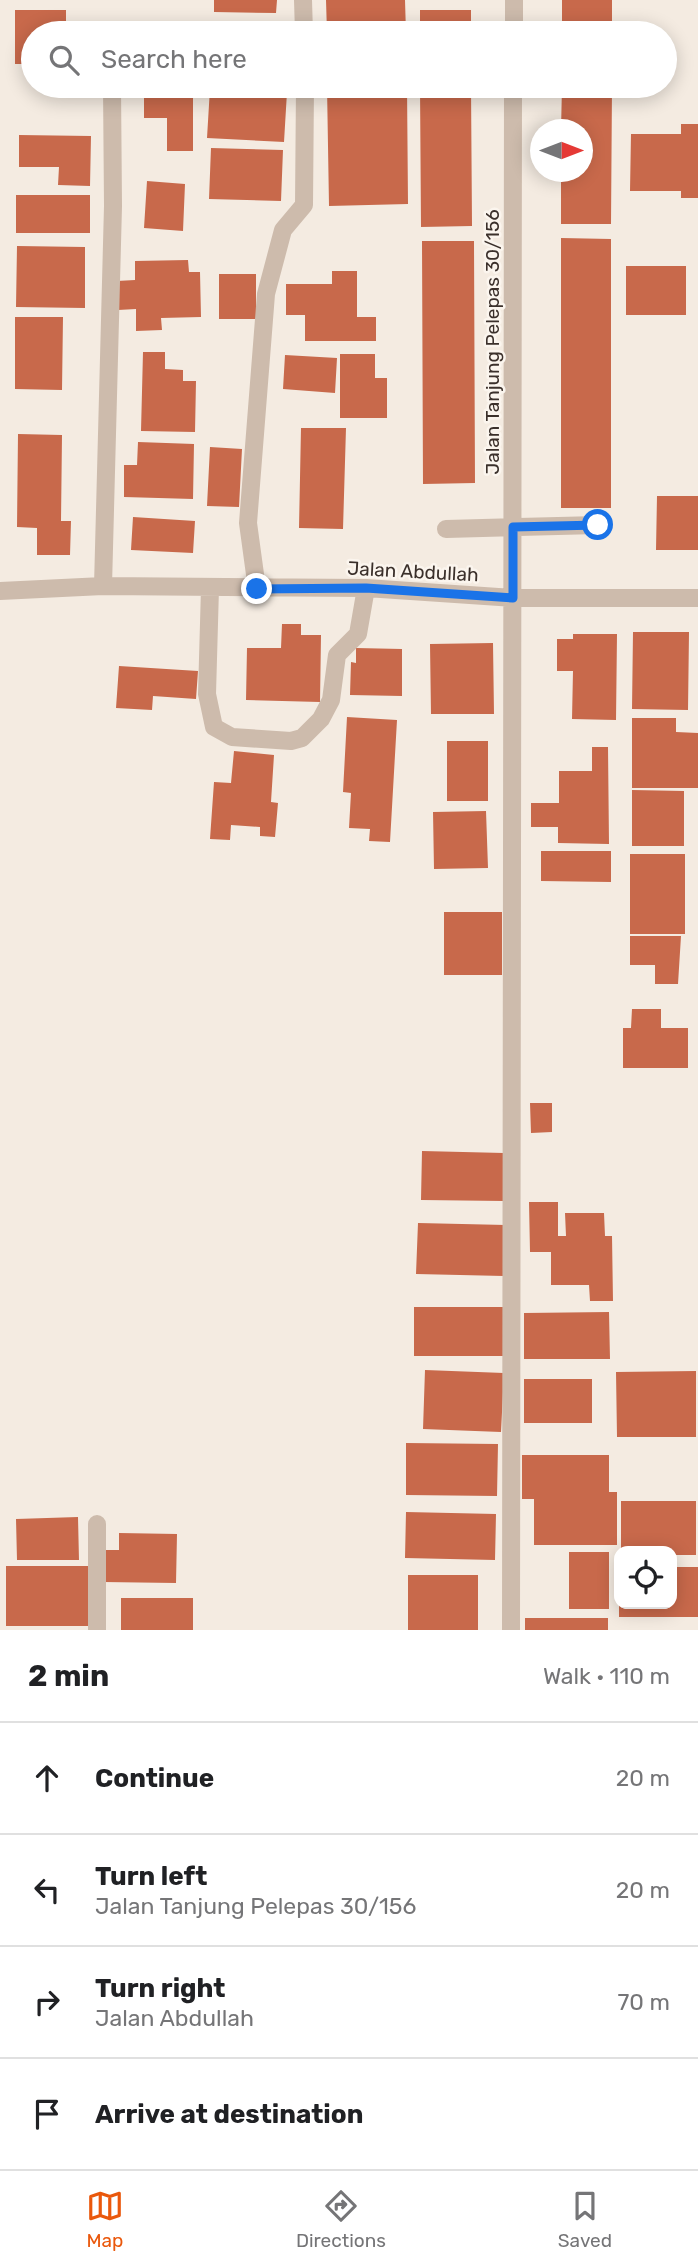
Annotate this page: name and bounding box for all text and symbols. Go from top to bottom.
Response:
search box [21,21,677,98]
icon: search [45,41,83,79]
text: Search here [101,44,247,75]
north arrow [530,119,593,182]
street label: Jalan Tanjung Pelepas 30/156 [481,209,504,475]
route start [582,509,613,540]
street label: Jalan Abdullah [347,557,479,586]
route end [241,573,272,604]
map controls [614,1546,677,1609]
button: locate [614,1546,677,1609]
text: 2 min [28,1658,109,1694]
text: Walk · 110 m [543,1662,670,1690]
icon: ahead [28,1759,66,1797]
text: Continue [95,1763,214,1794]
text: 20 m [616,1764,670,1792]
text: Turn left [95,1861,207,1892]
icon: left [28,1871,66,1909]
text: 20 m [616,1876,670,1904]
text: Jalan Tanjung Pelepas 30/156 [95,1892,416,1920]
text: Turn right [95,1973,225,2004]
icon: right [28,1983,66,2021]
text: 70 m [618,1988,670,2016]
text: Jalan Abdullah [95,2004,254,2032]
icon: arrive [28,2095,66,2133]
text: Arrive at destination [95,2099,363,2130]
tab: Map [86,2187,124,2252]
tab: Directions [296,2187,386,2252]
tab: Saved [558,2187,612,2252]

